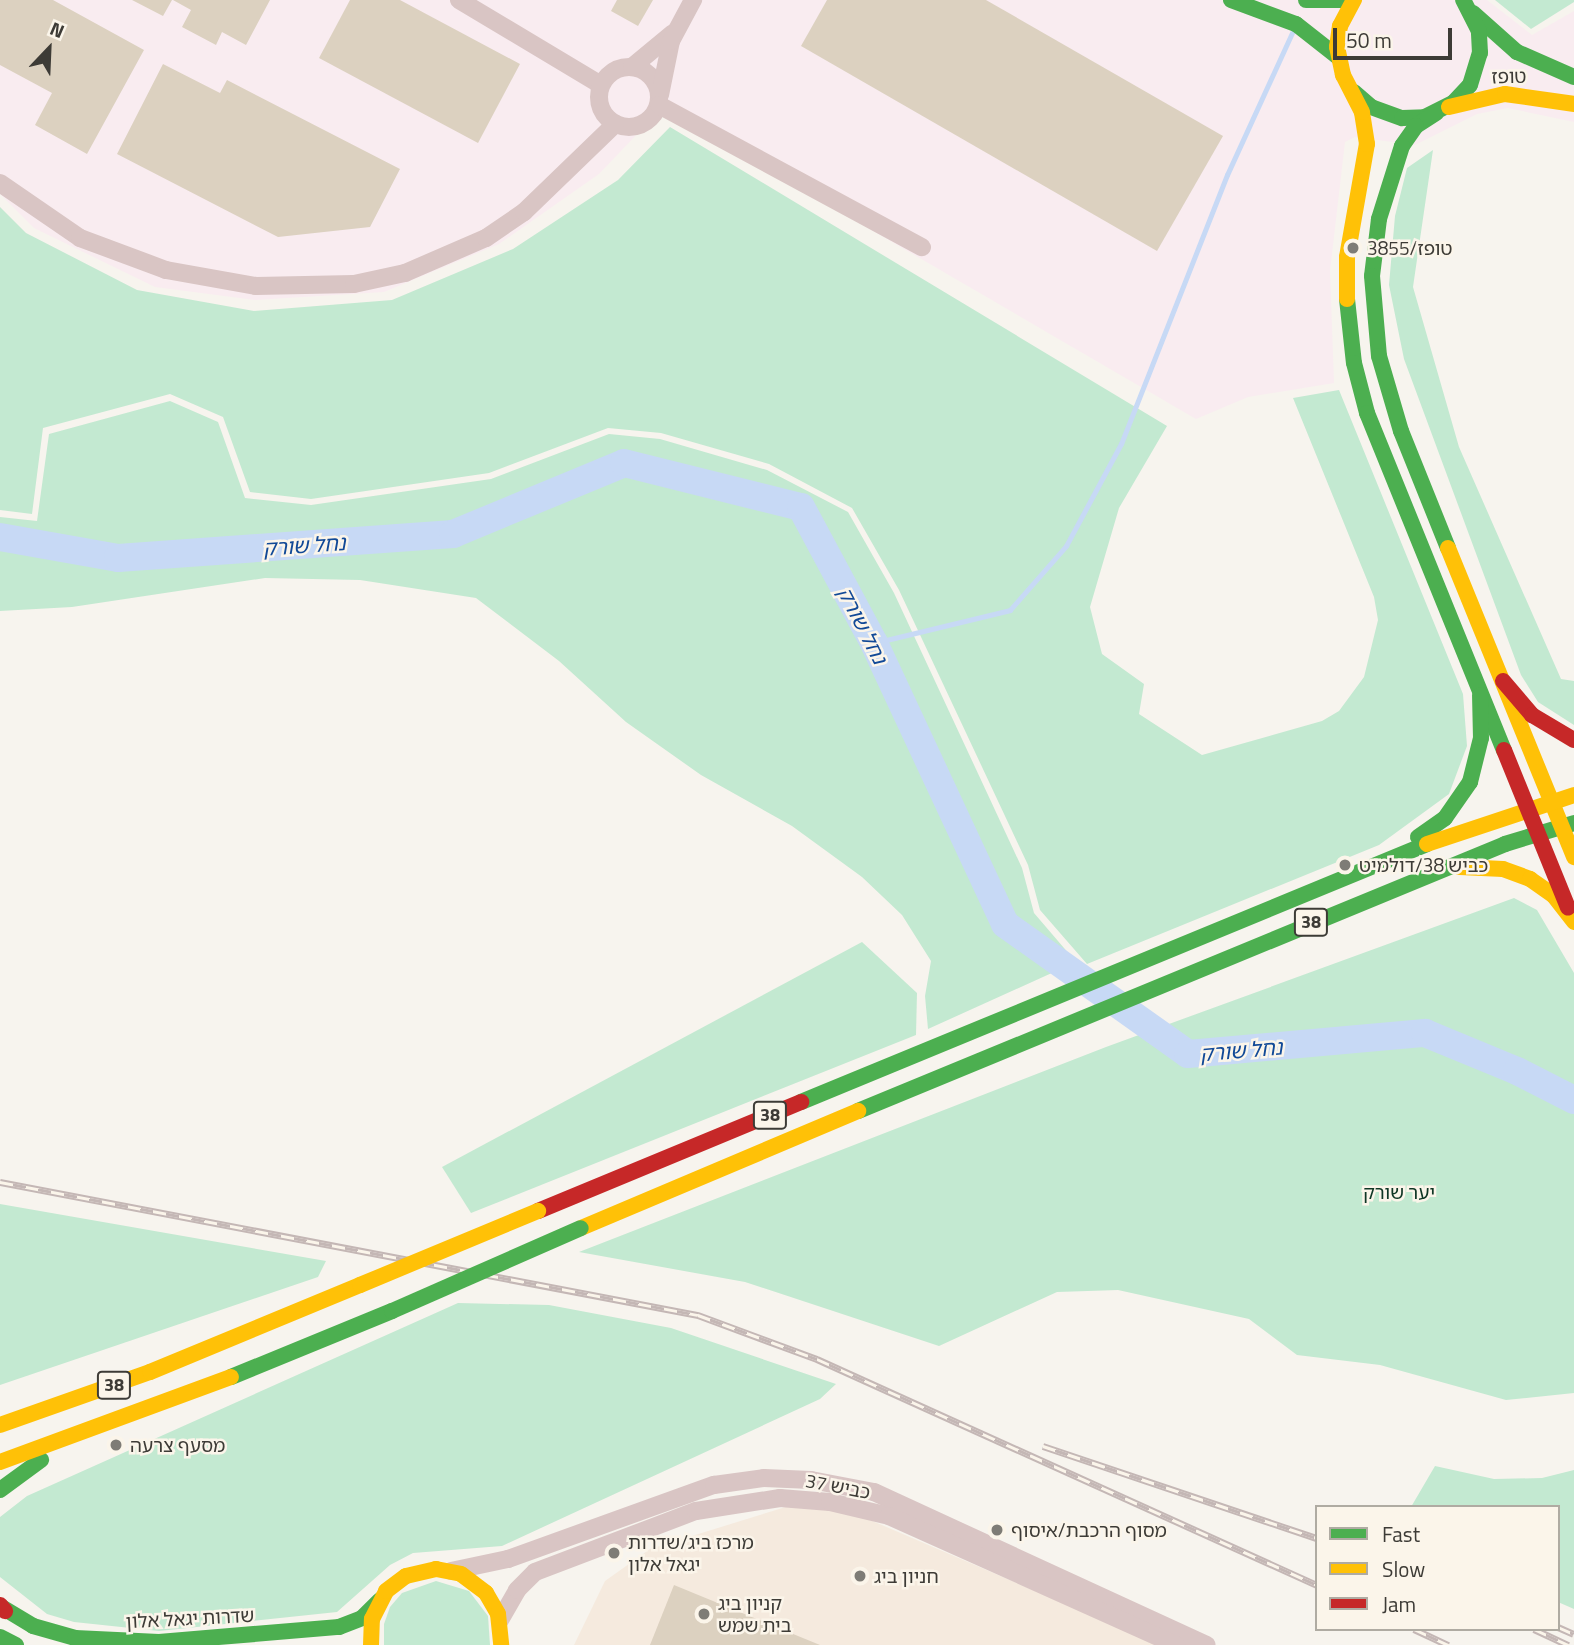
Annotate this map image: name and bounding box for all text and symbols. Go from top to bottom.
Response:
text: N [46,13,69,45]
north arrow [14,14,84,84]
scale bar [1336,14,1455,58]
text: 50 m [1346,24,1392,56]
street label: טופז [1491,64,1527,88]
place label: 3855/טופז [1367,237,1452,259]
marker: 3855/טופז [1345,240,1361,256]
water label: נחל שורק [262,530,346,560]
water label: נחל שורק [833,582,893,668]
place label: כביש 38/דולמיט [1359,854,1488,876]
marker: כביש 38/דולמיט [1337,857,1353,873]
road number: 38 [1294,908,1328,937]
water label: נחל שורק [1199,1034,1283,1066]
road number: 38 [752,1100,788,1130]
park label: יער שורק [1363,1181,1435,1203]
road number: 38 [96,1370,132,1400]
place label: מסעף צרעה [130,1434,225,1456]
marker: מסעף צרעה [108,1437,124,1453]
street label: כביש 37 [804,1469,872,1503]
legend [1315,1505,1560,1631]
text: Fast [1382,1518,1420,1550]
place label: מסוף הרכבת/איסוף [1011,1519,1167,1541]
marker: מסוף הרכבת/איסוף [989,1522,1005,1538]
place label: מרכז ביג/שדרות יגאל אלון [628,1531,754,1575]
marker: מרכז ביג/שדרות יגאל אלון [606,1545,622,1561]
text: Slow [1382,1553,1425,1585]
place label: חניון ביג [874,1565,939,1587]
marker: חניון ביג [852,1568,868,1584]
text: Jam [1382,1588,1416,1620]
place label: קניון ביג בית שמש [718,1592,792,1636]
street label: שדרות יגאל אלון [125,1603,255,1633]
marker: קניון ביג בית שמש [696,1606,712,1622]

